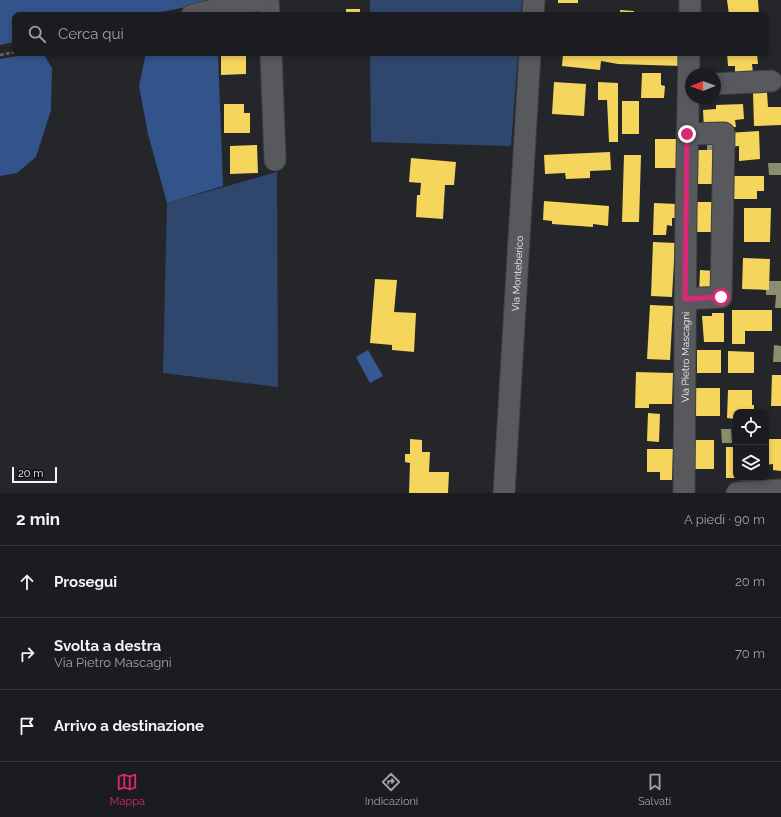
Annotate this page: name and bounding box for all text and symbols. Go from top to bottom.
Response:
search box [12,12,769,56]
icon: search [26,23,48,45]
text: Cerca qui [58,25,124,43]
north arrow [685,68,721,104]
route end [678,125,696,143]
street label: Via Monteberico [509,235,525,312]
route start [712,288,730,306]
street label: Via Pietro Mascagni [679,312,691,402]
map controls [733,409,769,481]
button: locate [733,409,769,445]
button: layers [733,445,769,481]
scale bar [12,465,57,484]
text: 20 m [18,467,43,480]
text: 2 min [16,509,60,529]
text: A piedi · 90 m [684,512,765,527]
icon: ahead [16,571,38,593]
text: Prosegui [54,573,117,591]
text: 20 m [735,574,765,589]
text: Svolta a destra [54,637,161,655]
icon: right [16,643,38,665]
text: 70 m [735,646,765,661]
text: Via Pietro Mascagni [54,655,172,670]
icon: arrive [16,715,38,737]
text: Arrivo a destinazione [54,717,204,735]
tab: Mappa [110,771,145,808]
tab: Indicazioni [365,771,418,808]
tab: Salvati [638,771,671,808]

